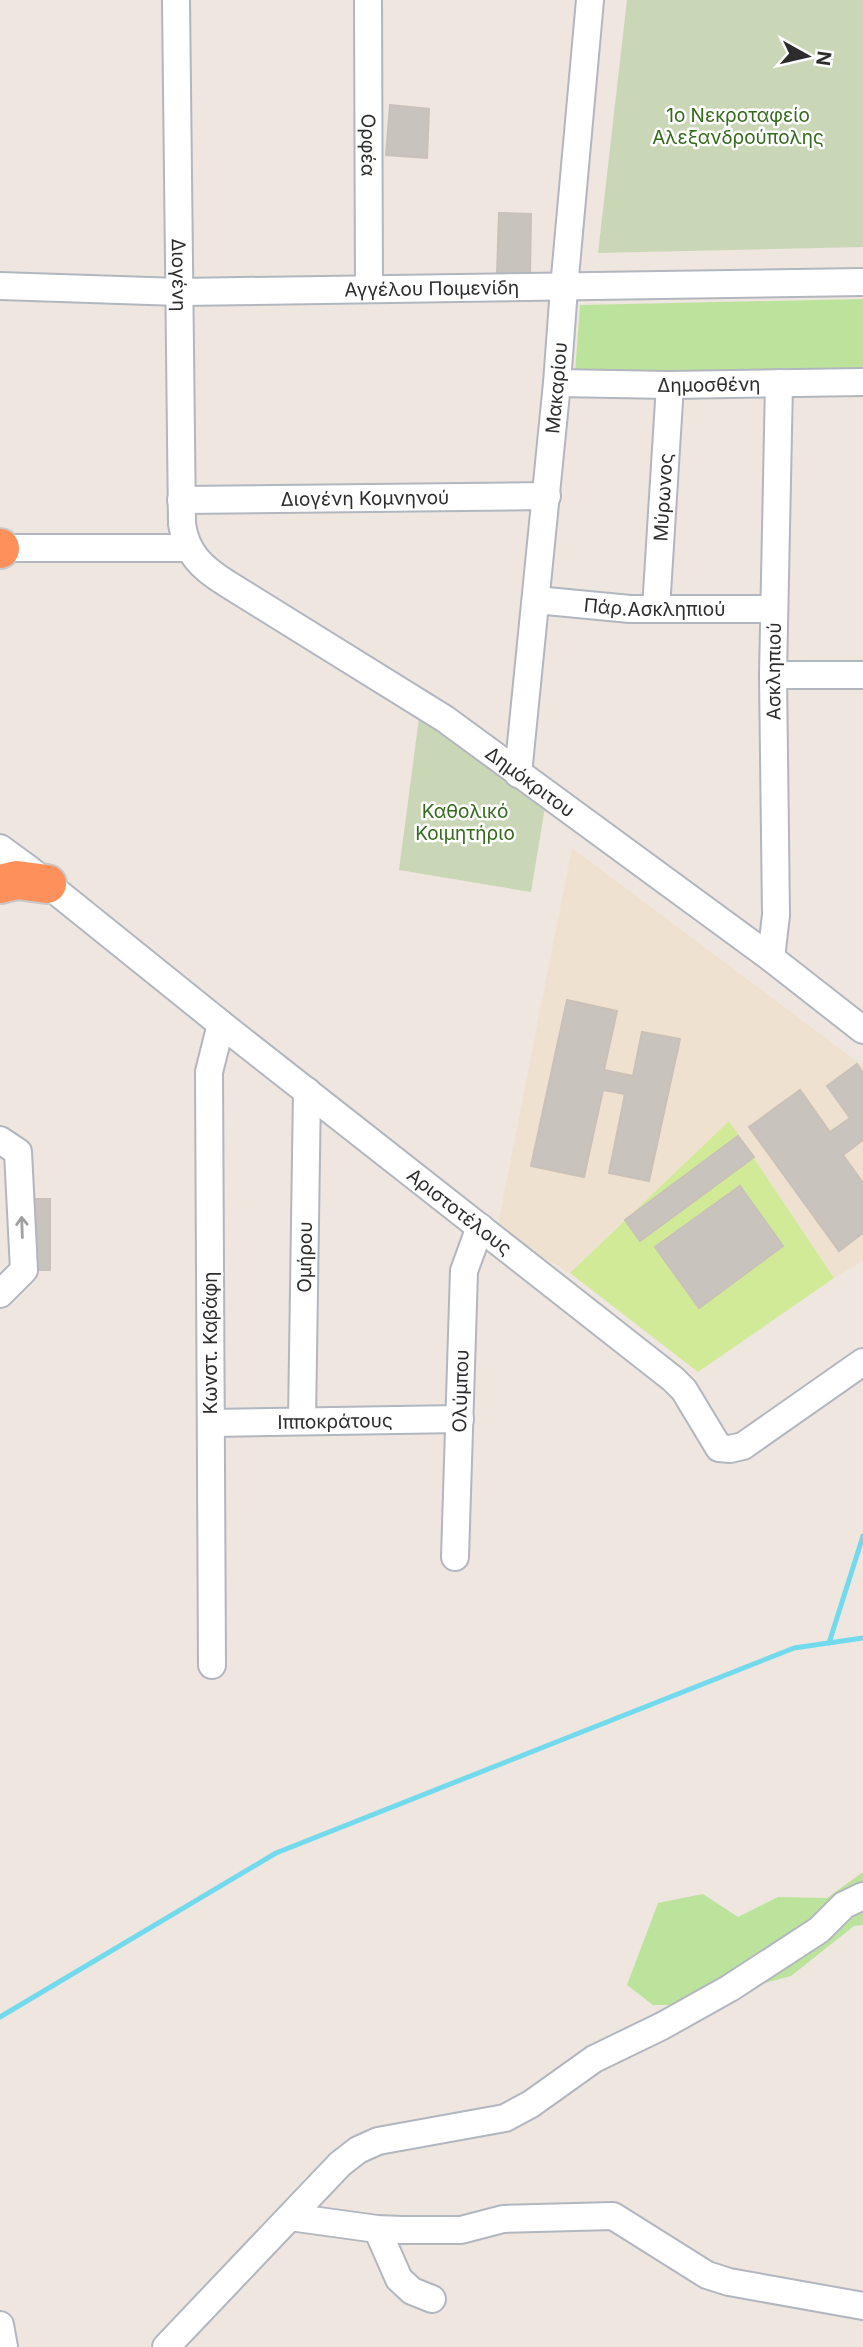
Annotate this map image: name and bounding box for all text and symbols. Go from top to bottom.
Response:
north arrow [772,21,842,91]
text: N [811,50,836,67]
park label: 1ο Νεκροταφείο Αλεξανδρούπολης [652,104,824,149]
street label: Ορφέα [356,114,380,176]
street label: Διογένη [167,238,191,312]
street label: Αγγέλου Ποιμενίδη [344,276,519,302]
street label: Μακαρίου [541,341,572,435]
street label: Δημοσθένη [657,373,761,397]
street label: Μύρωνος [649,452,678,542]
street label: Διογένη Κομνηνού [281,486,449,511]
street label: Πάρ.Ασκληπιού [583,594,725,621]
street label: Ασκληπιού [762,622,786,720]
street label: Δημόκριτου [481,742,579,822]
park label: Καθολικό Κοιμητήριο [415,800,515,845]
street label: Αριστοτέλους [402,1164,516,1260]
one-way arrow [15,1216,28,1239]
street label: Ομήρου [293,1221,317,1293]
street label: Κωνστ. Καβάφη [199,1272,222,1414]
street label: Ολύμπου [448,1349,474,1433]
street label: Ιπποκράτους [277,1409,393,1434]

